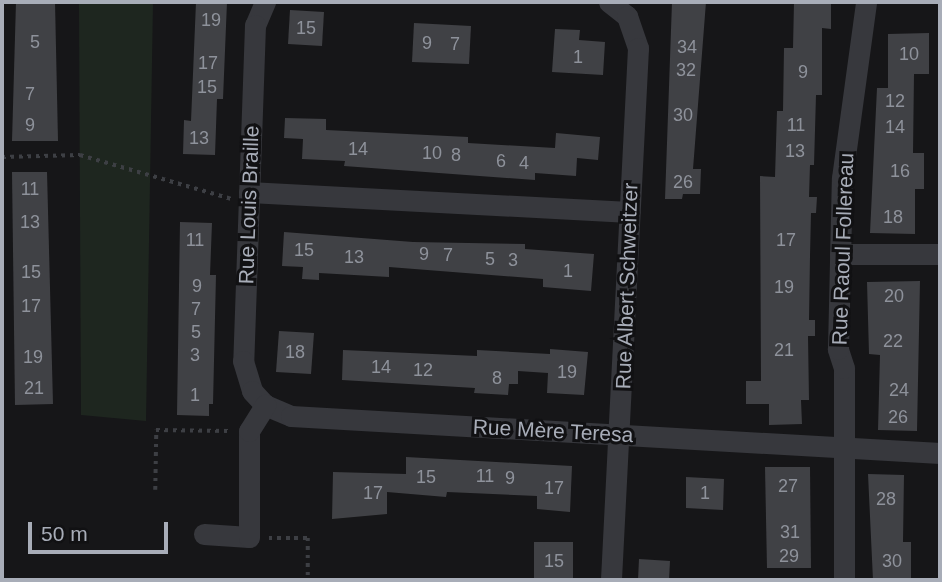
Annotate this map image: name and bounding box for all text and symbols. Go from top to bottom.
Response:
house number: 19 [201,9,221,31]
house number: 15 [296,17,316,39]
house number: 5 [30,31,40,53]
house number: 9 [422,32,432,54]
house number: 7 [450,33,460,55]
house number: 34 [677,36,697,58]
house number: 10 [899,43,919,65]
house number: 1 [573,46,583,68]
house number: 17 [198,52,218,74]
house number: 32 [676,59,696,81]
house number: 9 [798,61,808,83]
house number: 15 [197,76,217,98]
house number: 7 [25,83,35,105]
house number: 12 [885,90,905,112]
house number: 30 [673,104,693,126]
house number: 9 [25,114,35,136]
house number: 11 [787,114,805,136]
house number: 14 [885,116,905,138]
street label: Rue Louis Braille [234,125,264,285]
house number: 13 [189,127,209,149]
house number: 14 [348,138,368,160]
house number: 13 [785,140,805,162]
house number: 10 [422,142,442,164]
house number: 8 [451,144,461,166]
house number: 6 [496,150,506,172]
house number: 4 [519,152,529,174]
street label: Rue Raoul Follereau [827,152,859,346]
house number: 16 [890,160,910,182]
house number: 26 [673,171,693,193]
house number: 11 [21,178,39,200]
street label: Rue Albert Schweitzer [611,182,643,390]
house number: 18 [883,206,903,228]
house number: 13 [20,211,40,233]
house number: 11 [186,229,204,251]
house number: 17 [776,229,796,251]
house number: 15 [294,239,314,261]
house number: 9 [419,243,429,265]
house number: 7 [443,244,453,266]
house number: 13 [344,246,364,268]
house number: 5 [485,248,495,270]
house number: 3 [508,249,518,271]
house number: 1 [563,260,573,282]
house number: 15 [21,261,41,283]
house number: 9 [192,275,202,297]
house number: 19 [774,276,794,298]
house number: 20 [884,285,904,307]
house number: 17 [21,295,41,317]
house number: 7 [191,298,201,320]
house number: 5 [191,321,201,343]
house number: 22 [883,330,903,352]
house number: 21 [774,339,794,361]
house number: 18 [285,341,305,363]
house number: 3 [190,344,200,366]
house number: 19 [23,346,43,368]
house number: 14 [371,356,391,378]
house number: 12 [413,359,433,381]
house number: 19 [557,361,577,383]
house number: 8 [492,367,502,389]
house number: 21 [24,377,44,399]
house number: 24 [889,379,909,401]
house number: 1 [190,384,200,406]
house number: 26 [888,406,908,428]
street label: Rue Mère Teresa [472,414,634,448]
house number: 11 [476,465,494,487]
house number: 15 [416,466,436,488]
house number: 9 [505,467,515,489]
house number: 27 [778,475,798,497]
house number: 17 [544,477,564,499]
house number: 17 [363,482,383,504]
house number: 1 [700,482,710,504]
house number: 28 [876,488,896,510]
scale bar [32,508,172,552]
house number: 31 [780,521,800,543]
text: 50 m [41,522,88,545]
house number: 29 [779,545,799,567]
house number: 15 [544,550,564,572]
house number: 30 [882,550,902,572]

